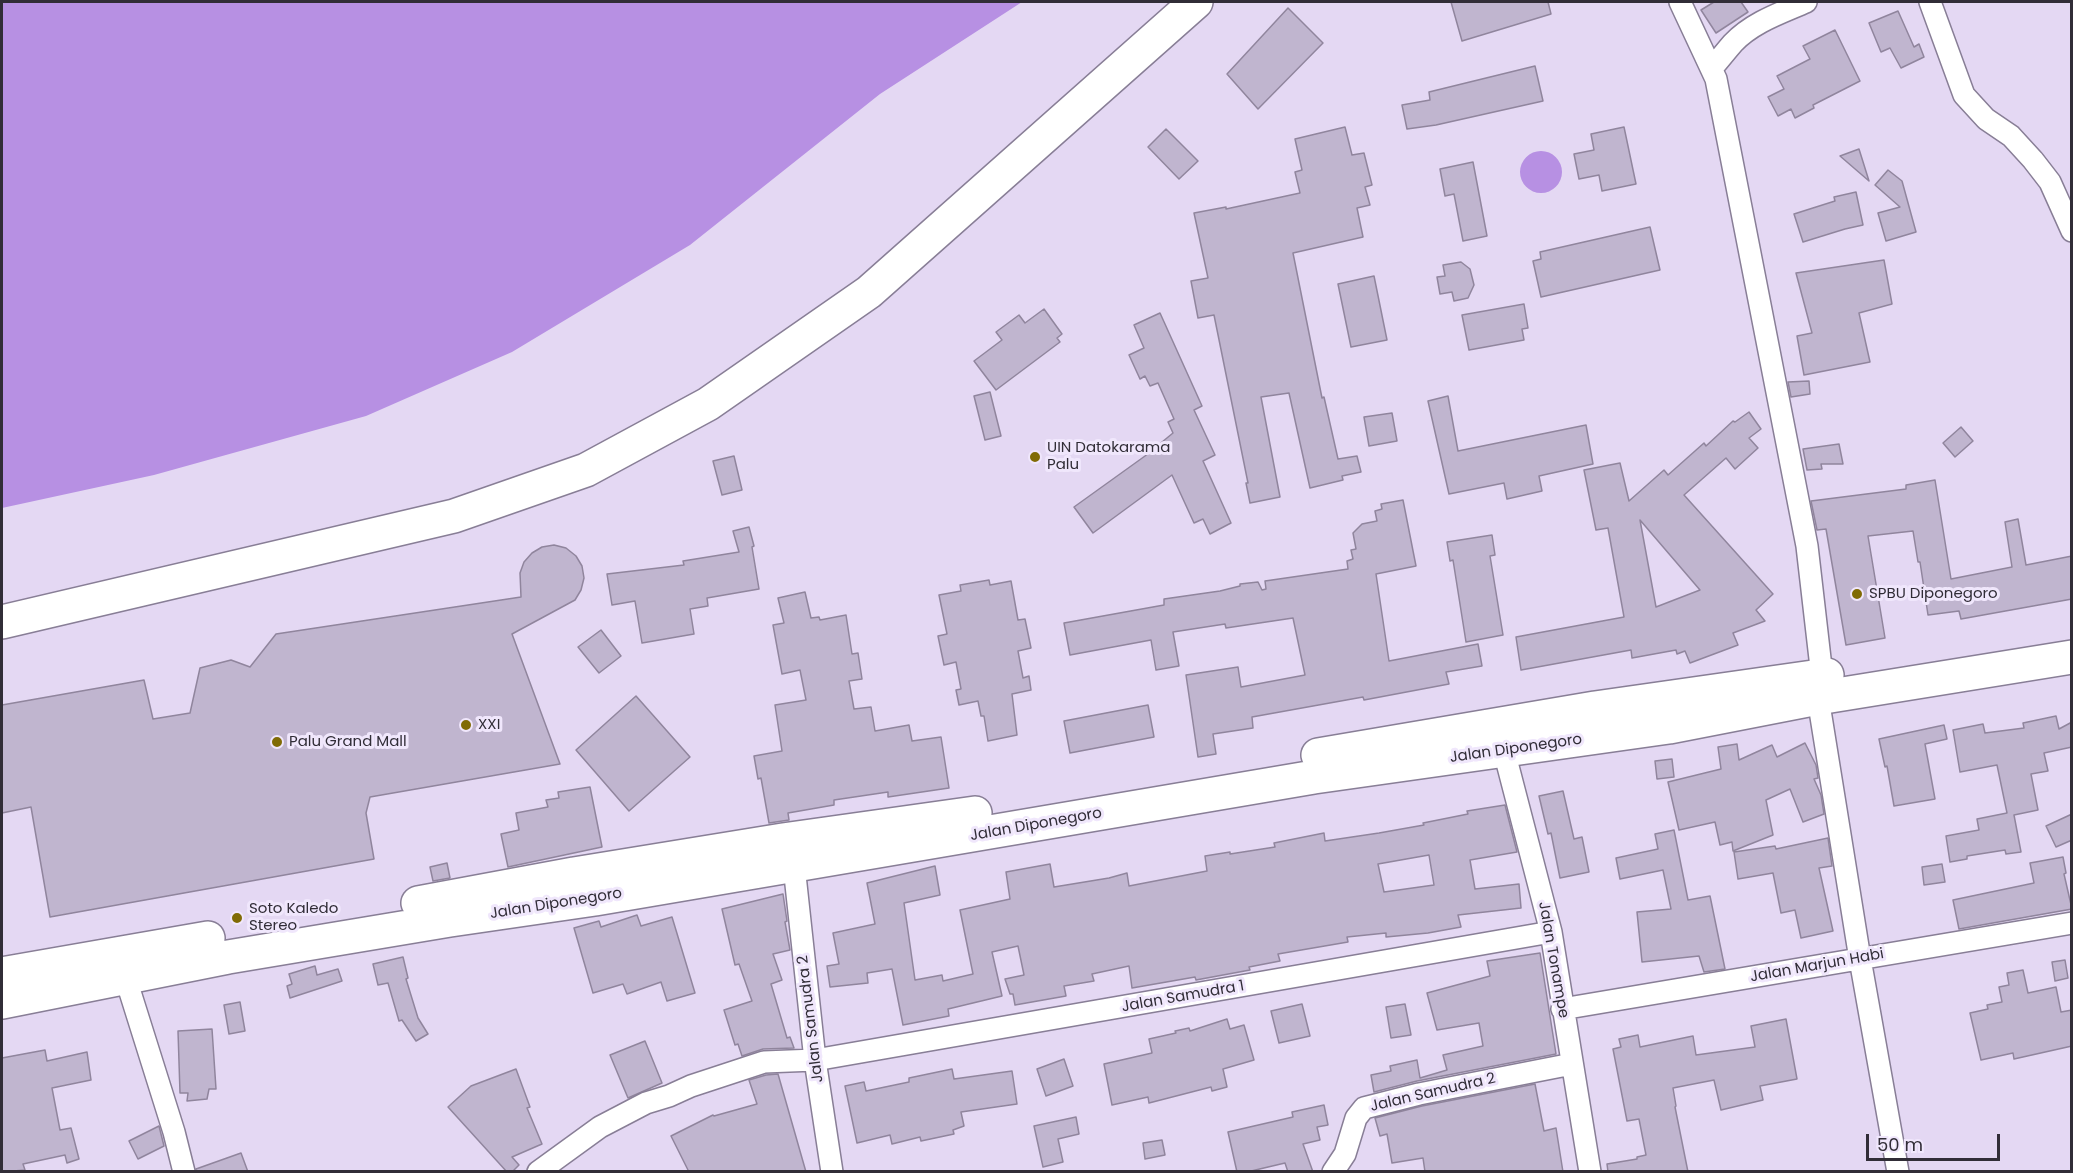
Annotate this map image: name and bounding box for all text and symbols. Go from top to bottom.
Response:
place label: UIN Datokarama Palu [1047,439,1170,474]
marker: UIN Datokarama Palu [1028,450,1042,464]
place label: SPBU Diponegoro [1869,585,1998,603]
marker: SPBU Diponegoro [1850,587,1864,601]
place label: XXI [478,716,500,734]
marker: XXI [459,718,473,732]
street label: Jalan Diponegoro [1449,731,1583,767]
place label: Palu Grand Mall [289,733,407,751]
marker: Palu Grand Mall [270,735,284,749]
street label: Jalan Diponegoro [969,805,1103,845]
street label: Jalan Diponegoro [489,885,623,923]
place label: Soto Kaledo Stereo [249,900,338,935]
street label: Jalan Tonampe [1534,900,1572,1020]
marker: Soto Kaledo Stereo [230,911,244,925]
street label: Jalan Marjun Habi [1749,945,1885,987]
street label: Jalan Samudra 2 [794,954,828,1084]
street label: Jalan Samudra 1 [1120,977,1246,1017]
street label: Jalan Samudra 2 [1369,1070,1497,1116]
scale bar [1869,1122,2002,1160]
text: 50 m [1877,1132,1923,1157]

